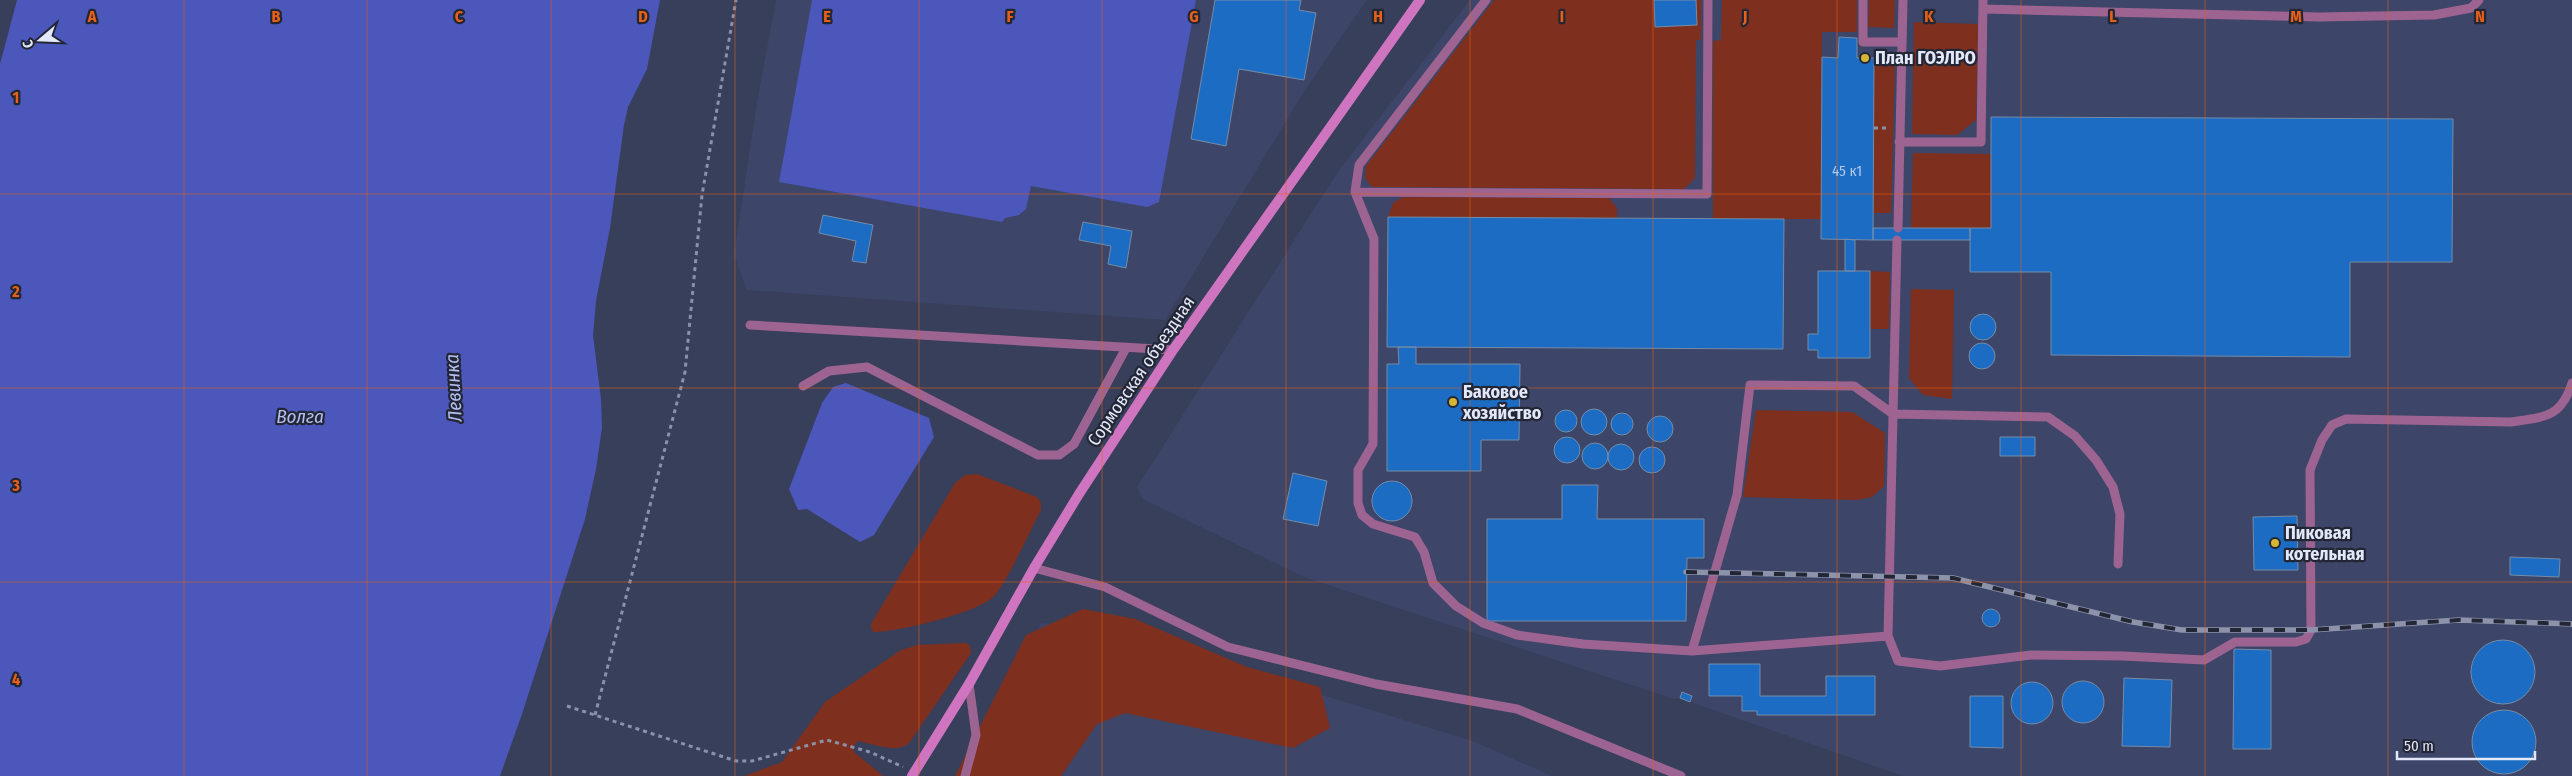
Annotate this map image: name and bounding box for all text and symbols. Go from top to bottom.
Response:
text: A [87,7,97,26]
text: B [272,7,281,26]
text: C [455,7,464,26]
text: D [638,7,648,26]
text: E [823,7,831,26]
text: F [1006,7,1014,26]
text: G [1189,7,1199,26]
text: H [1373,7,1383,26]
text: I [1560,7,1564,26]
text: J [1742,7,1747,26]
text: K [1924,7,1934,26]
text: L [2109,7,2117,26]
text: M [2290,7,2302,26]
text: N [2475,7,2485,26]
north arrow [15,15,65,65]
text: С [19,37,37,50]
place label: План ГОЭЛРО [1875,47,1976,69]
marker: План ГОЭЛРО [1859,52,1871,64]
text: 1 [13,88,19,107]
house number: 45 к1 [1832,162,1862,180]
text: 2 [11,282,20,301]
street label: Сормовская объездная [1083,292,1199,450]
water label: Левинка [440,353,467,424]
place label: Баковое хозяйство [1462,381,1542,424]
marker: Баковое хозяйство [1447,396,1459,408]
water label: Волга [276,405,324,428]
text: 3 [11,476,20,495]
place label: Пиковая котельная [2285,522,2365,565]
marker: Пиковая котельная [2269,537,2281,549]
text: 4 [12,670,20,689]
scale bar [2397,728,2534,760]
text: 50 m [2404,737,2434,755]

